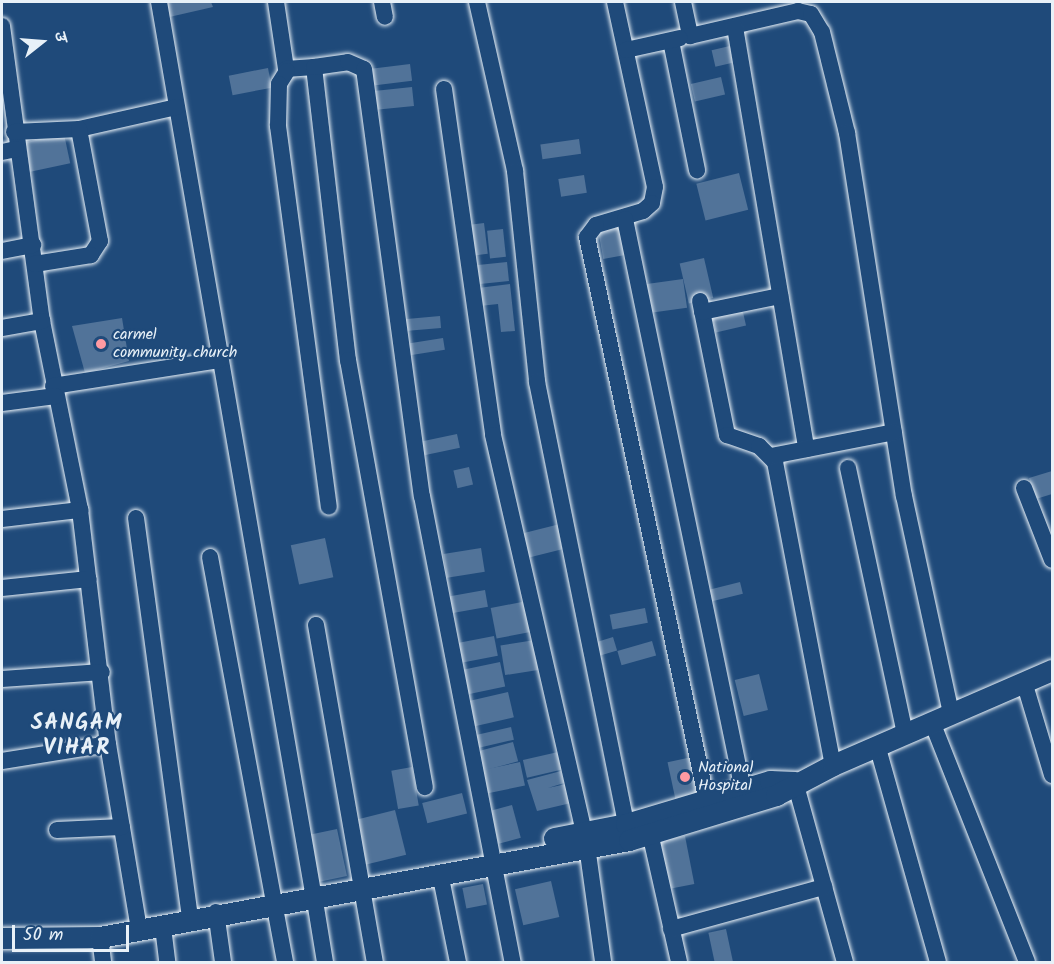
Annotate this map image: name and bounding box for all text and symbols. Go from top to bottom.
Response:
north arrow [12,12,72,72]
text: उ [46,28,73,45]
place label: carmel community church [113,325,237,363]
marker: carmel community church [94,337,108,351]
district label: SANGAM VIHAR [31,710,123,762]
place label: National Hospital [698,758,754,796]
marker: National Hospital [676,768,694,786]
scale bar [15,913,132,951]
text: 50 m [23,921,63,950]

